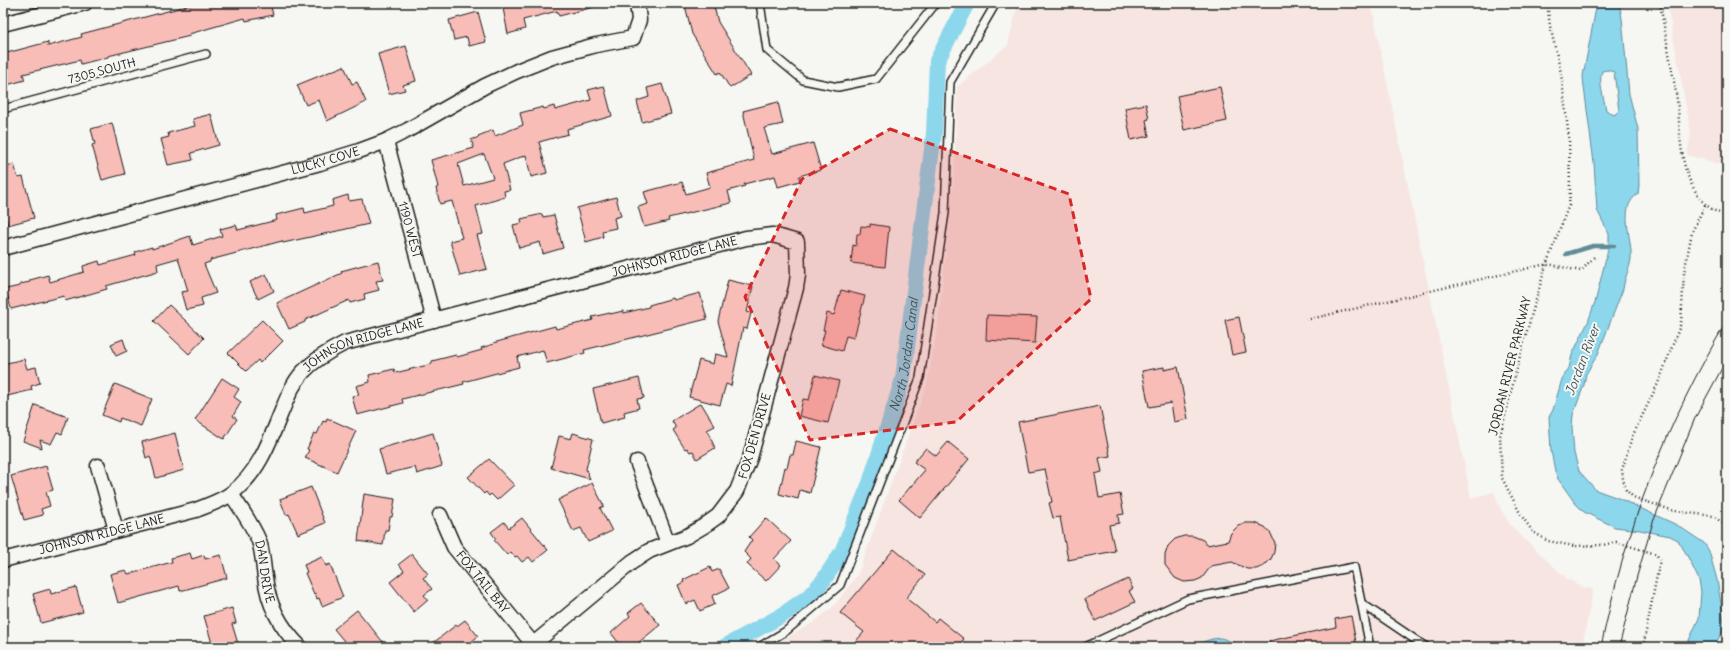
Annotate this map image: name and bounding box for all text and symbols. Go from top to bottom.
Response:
street label: 7305 SOUTH [66,54,138,87]
street label: LUCKY COVE [289,143,361,177]
street label: 1190 WEST [396,200,425,260]
street label: JOHNSON RIDGE LANE [610,233,739,280]
water label: North Jordan Canal [885,295,922,414]
street label: JORDAN RIVER PARKWAY [1485,295,1534,437]
street label: JOHNSON RIDGE LANE [300,315,425,375]
water label: Jordan River [1561,321,1604,398]
street label: FOX DEN DRIVE [735,391,774,481]
street label: JOHNSON RIDGE LANE [37,510,166,557]
street label: DAN DRIVE [252,538,278,605]
street label: FOX TAIL BAY [453,547,513,616]

